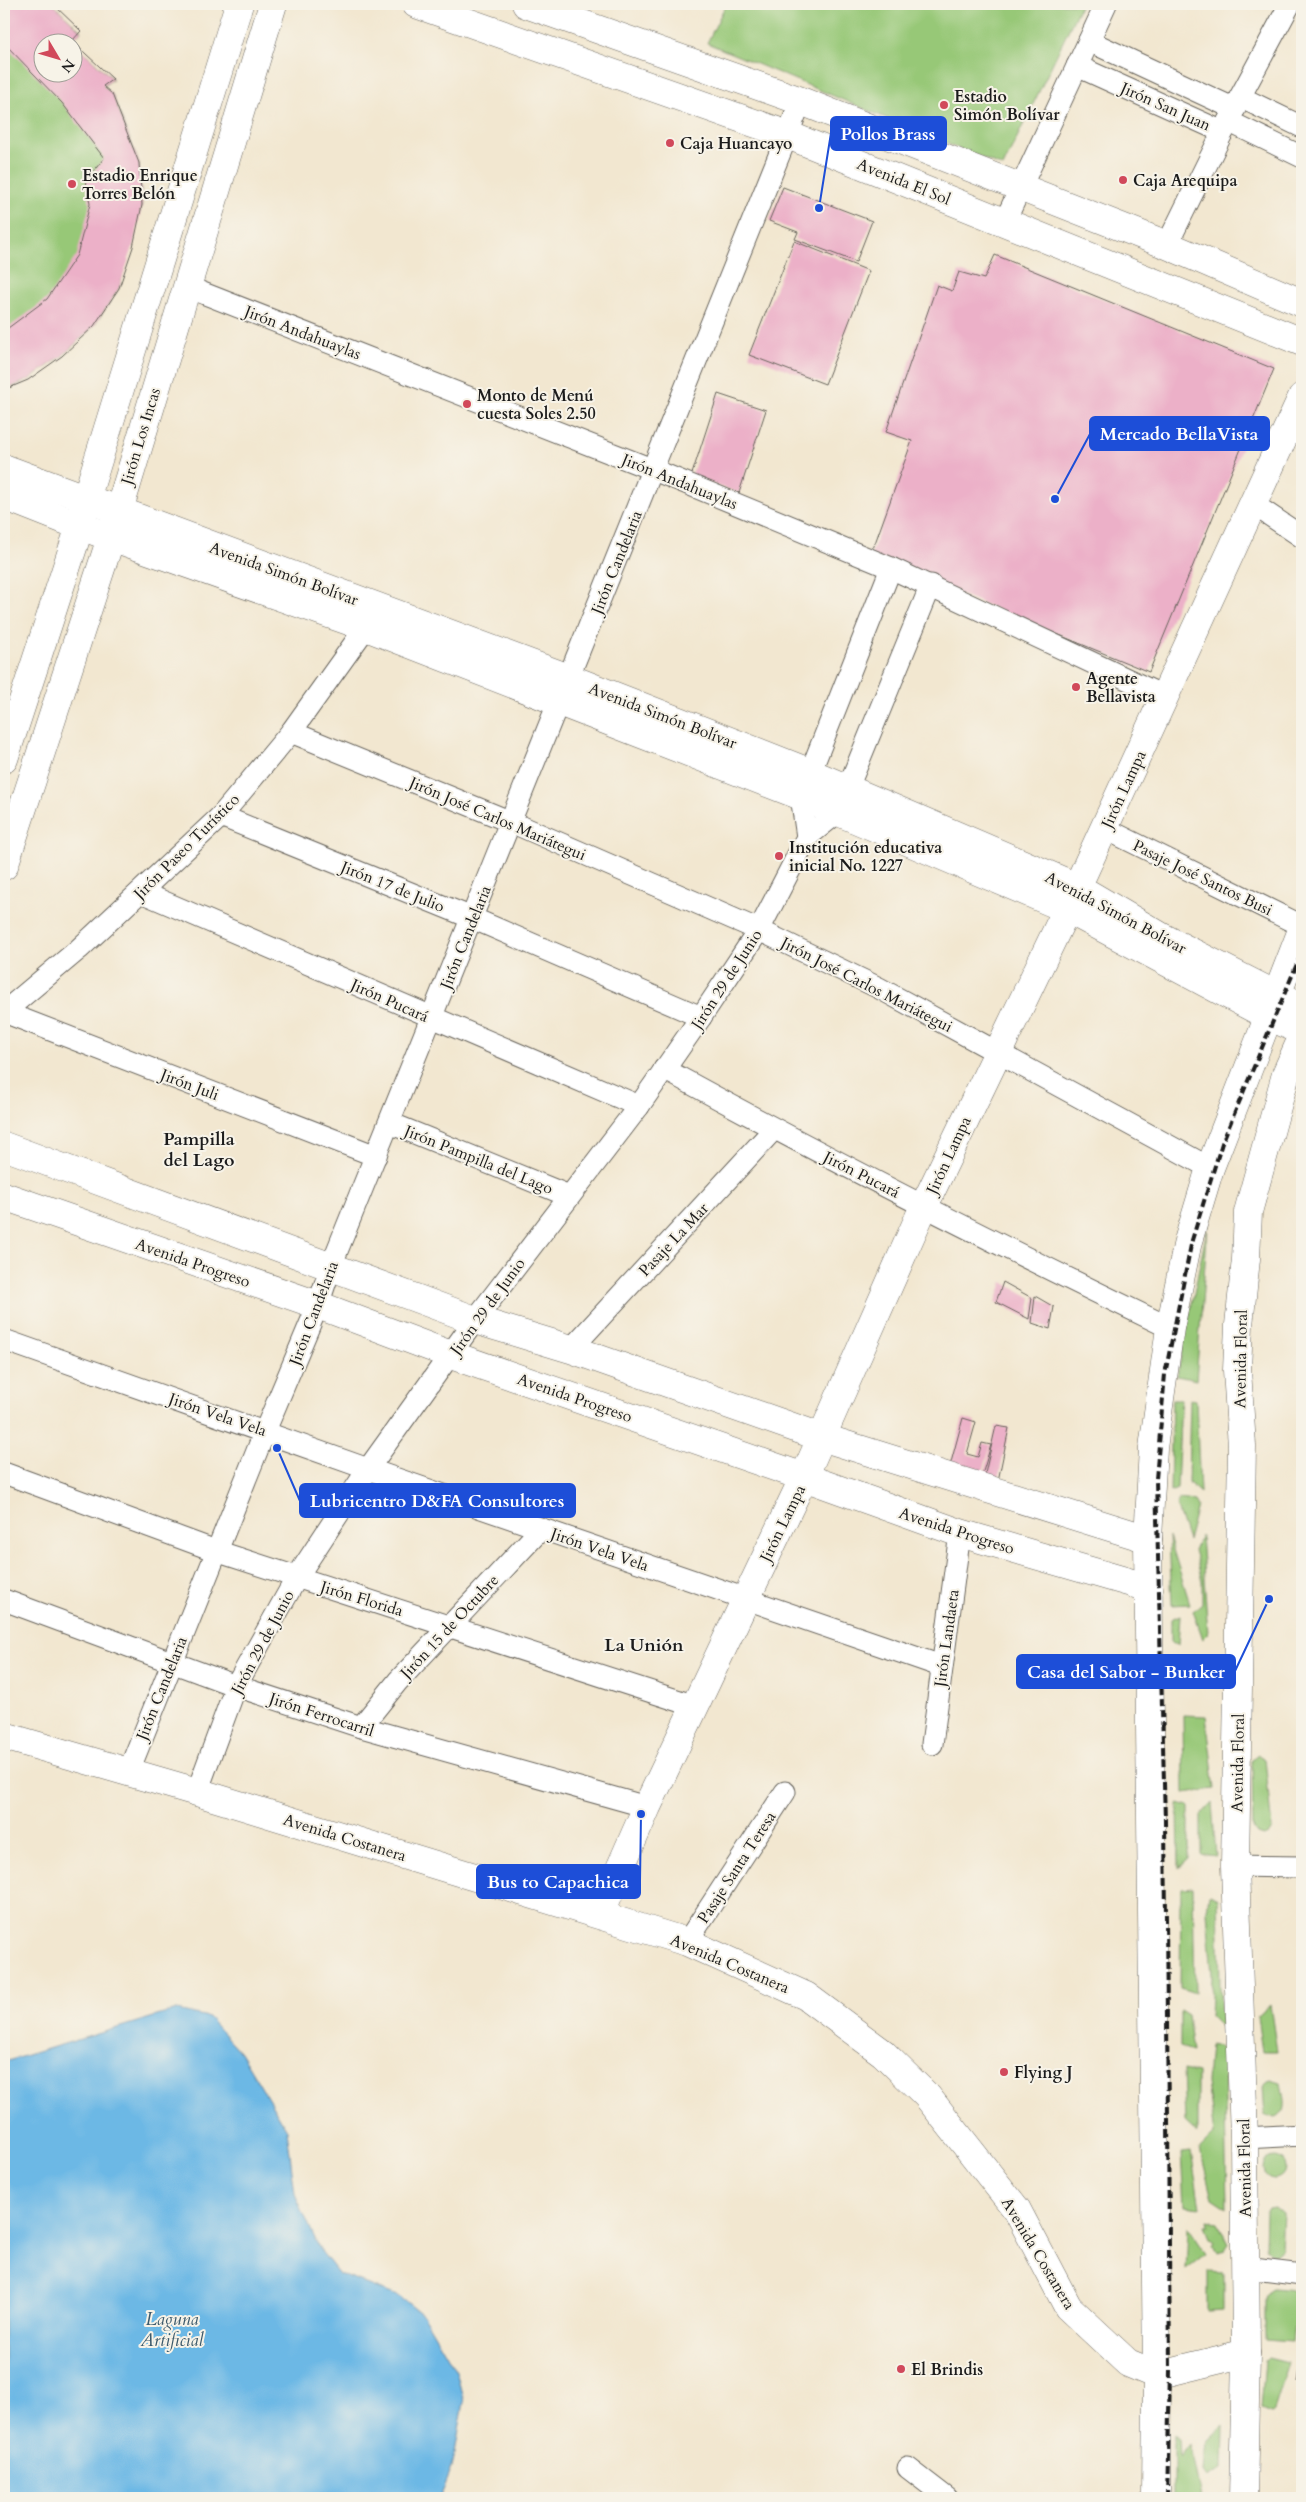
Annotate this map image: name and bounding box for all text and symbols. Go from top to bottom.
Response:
north arrow [32,32,82,82]
text: N [57,55,79,76]
street label: Jirón San Juan [1115,76,1214,137]
place label: Estadio Simón Bolívar [954,86,1060,126]
marker: Estadio Simón Bolívar [938,99,950,111]
callout: Pollos Brass [831,117,946,150]
text: Pollos Brass [841,122,935,147]
place label: Caja Huancayo [680,133,792,155]
marker: Caja Huancayo [664,137,676,149]
street label: Avenida El Sol [854,153,954,211]
place label: Estadio Enrique Torres Belón [82,165,198,205]
place label: Caja Arequipa [1133,170,1237,192]
marker: Caja Arequipa [1117,174,1129,186]
marker: Estadio Enrique Torres Belón [66,178,78,190]
street label: Jirón Andahuaylas [239,300,364,365]
street label: Jirón Los Incas [115,385,166,489]
place label: Monto de Menú cuesta Soles 2.50 [477,385,596,425]
marker: Monto de Menú cuesta Soles 2.50 [461,398,473,410]
callout: Mercado BellaVista [1090,417,1269,450]
text: Mercado BellaVista [1100,422,1258,447]
street label: Jirón Andahuaylas [617,448,741,515]
street label: Jirón Candelaria [585,507,648,619]
street label: Avenida Simón Bolívar [206,537,361,611]
place label: Agente Bellavista [1086,668,1156,708]
street label: Avenida Simón Bolívar [585,678,740,754]
marker: Agente Bellavista [1070,681,1082,693]
street label: Jirón Lampa [1095,747,1152,834]
street label: Jirón José Carlos Mariátegui [404,771,590,866]
street label: Jirón Paseo Turístico [128,789,245,906]
street label: Pasaje José Santos Busi [1129,835,1276,921]
place label: Institución educativa inicial No. 1227 [789,837,942,877]
marker: Institución educativa inicial No. 1227 [773,850,785,862]
street label: Jirón 17 de Julio [336,855,448,918]
street label: Avenida Simón Bolívar [1041,866,1190,960]
street label: Jirón Candelaria [434,882,497,994]
street label: Jirón 29 de Junio [685,925,768,1035]
street label: Jirón José Carlos Mariátegui [775,931,957,1038]
street label: Jirón Pucará [345,973,432,1028]
street label: Jirón Juli [156,1063,222,1106]
street label: Jirón Lampa [920,1113,977,1200]
street label: Jirón Pampilla del Lago [399,1119,557,1200]
district label: Pampilla del Lago [163,1127,235,1173]
street label: Jirón Pucará [818,1145,904,1204]
street label: Pasaje La Mar [634,1198,714,1281]
street label: Avenida Progreso [132,1233,253,1293]
street label: Jirón 29 de Junio [444,1253,531,1361]
street label: Jirón Candelaria [283,1258,344,1371]
street label: Avenida Floral [1229,1309,1253,1409]
street label: Avenida Progreso [514,1368,635,1428]
street label: Jirón Vela Vela [164,1387,270,1442]
street label: Jirón Lampa [754,1481,811,1568]
callout: Lubricentro D&FA Consultores [300,1484,575,1517]
text: Lubricentro D&FA Consultores [310,1489,564,1514]
street label: Avenida Progreso [896,1502,1018,1560]
street label: Jirón Vela Vela [546,1522,652,1577]
street label: Jirón 15 de Octubre [394,1570,504,1685]
street label: Jirón Florida [316,1575,406,1622]
street label: Jirón 29 de Junio [225,1586,300,1700]
street label: Jirón Landaeta [929,1588,965,1690]
street label: Jirón Candelaria [130,1633,193,1745]
district label: La Unión [604,1633,684,1658]
callout: Casa del Sabor - Bunker [1017,1655,1235,1688]
text: Casa del Sabor - Bunker [1027,1660,1226,1685]
street label: Jirón Ferrocarril [265,1687,377,1742]
street label: Avenida Floral [1226,1713,1250,1813]
street label: Pasaje Santa Teresa [692,1807,781,1928]
street label: Avenida Costanera [281,1809,409,1867]
callout: Bus to Capachica [477,1865,640,1898]
text: Bus to Capachica [487,1870,629,1895]
street label: Avenida Costanera [667,1929,793,1999]
place label: Flying J [1014,2062,1073,2084]
marker: Flying J [998,2066,1010,2078]
street label: Avenida Floral [1233,2118,1257,2218]
street label: Avenida Costanera [996,2193,1080,2314]
water label: Laguna Artificial [140,2307,205,2353]
place label: El Brindis [911,2359,983,2381]
marker: El Brindis [895,2363,907,2375]

